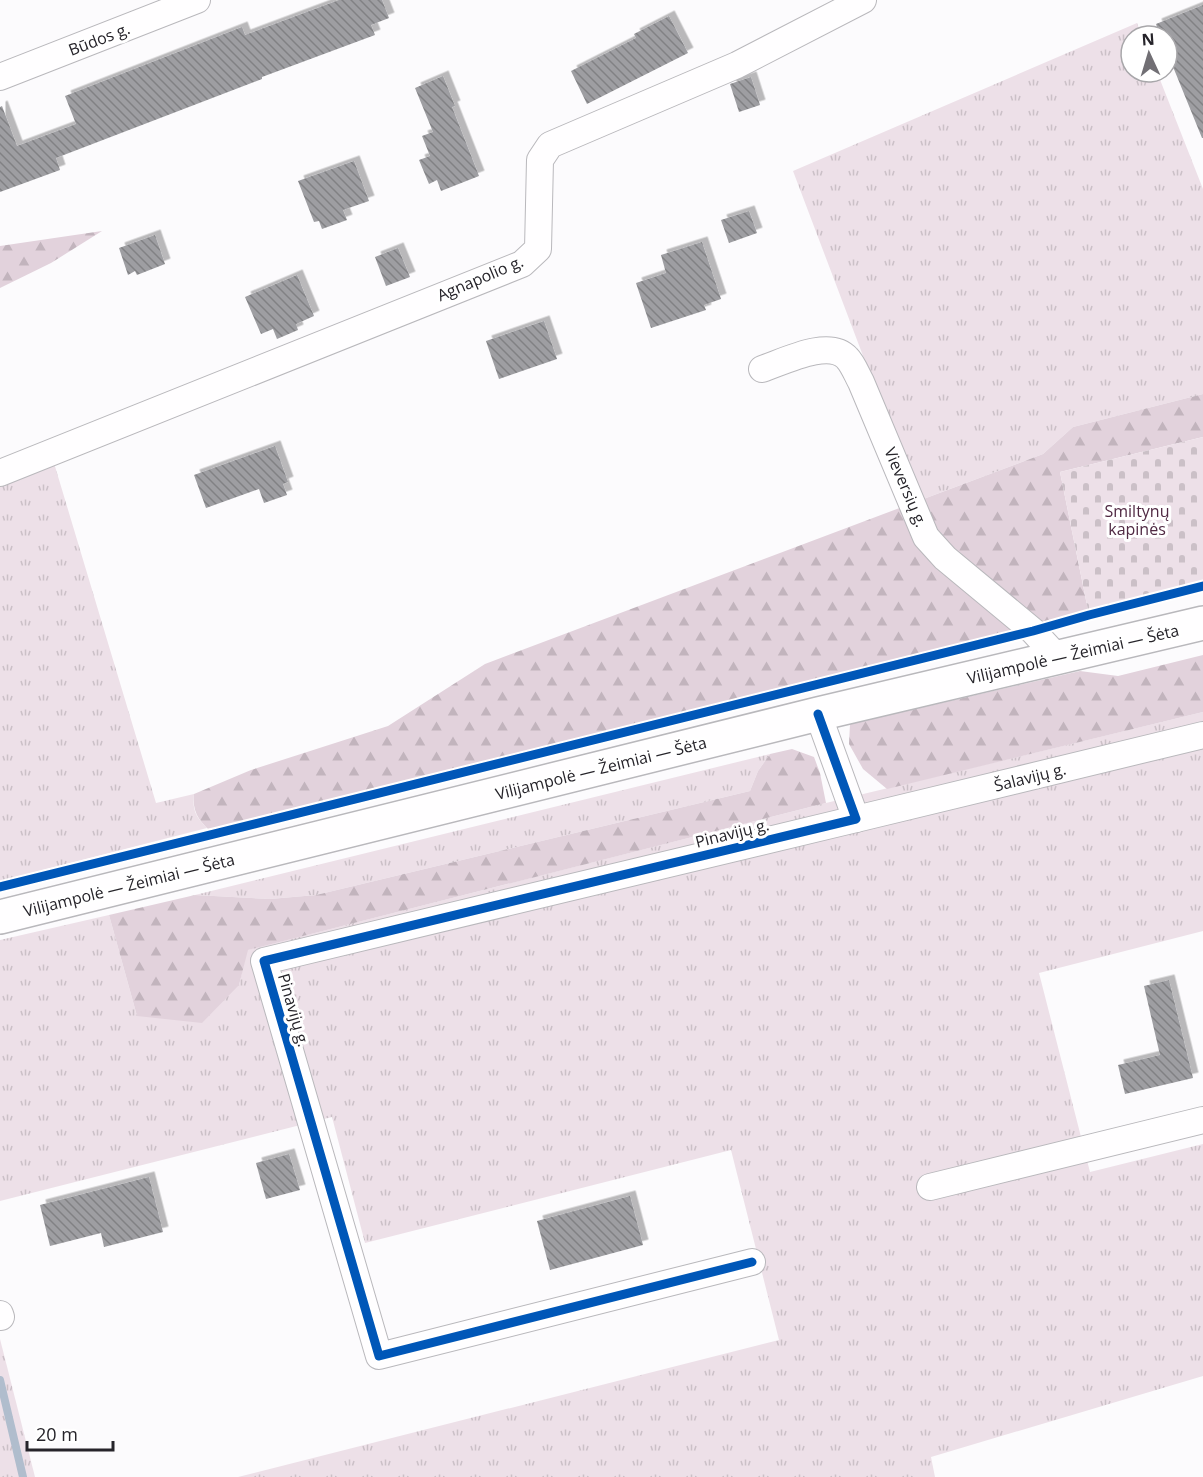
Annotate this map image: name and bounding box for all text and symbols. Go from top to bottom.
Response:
street label: Būdos g. [65,17,133,61]
north arrow [1119,24,1179,84]
text: N [1141,28,1155,50]
street label: Agnapolio g. [434,250,526,306]
street label: Vieversių g. [879,444,933,530]
park label: Smiltynų kapinės [1104,500,1170,540]
street label: Vilijampolė — Žeimiai — Šėta [965,619,1181,689]
street label: Vilijampolė — Žeimiai — Šėta [493,731,709,805]
street label: Šalavijų g. [992,757,1068,797]
street label: Pinavijų g. [693,813,771,853]
street label: Vilijampolė — Žeimiai — Šėta [21,848,237,922]
street label: Pinavijų g. [273,971,315,1049]
scale bar [27,1414,112,1452]
text: 20 m [36,1422,78,1446]

